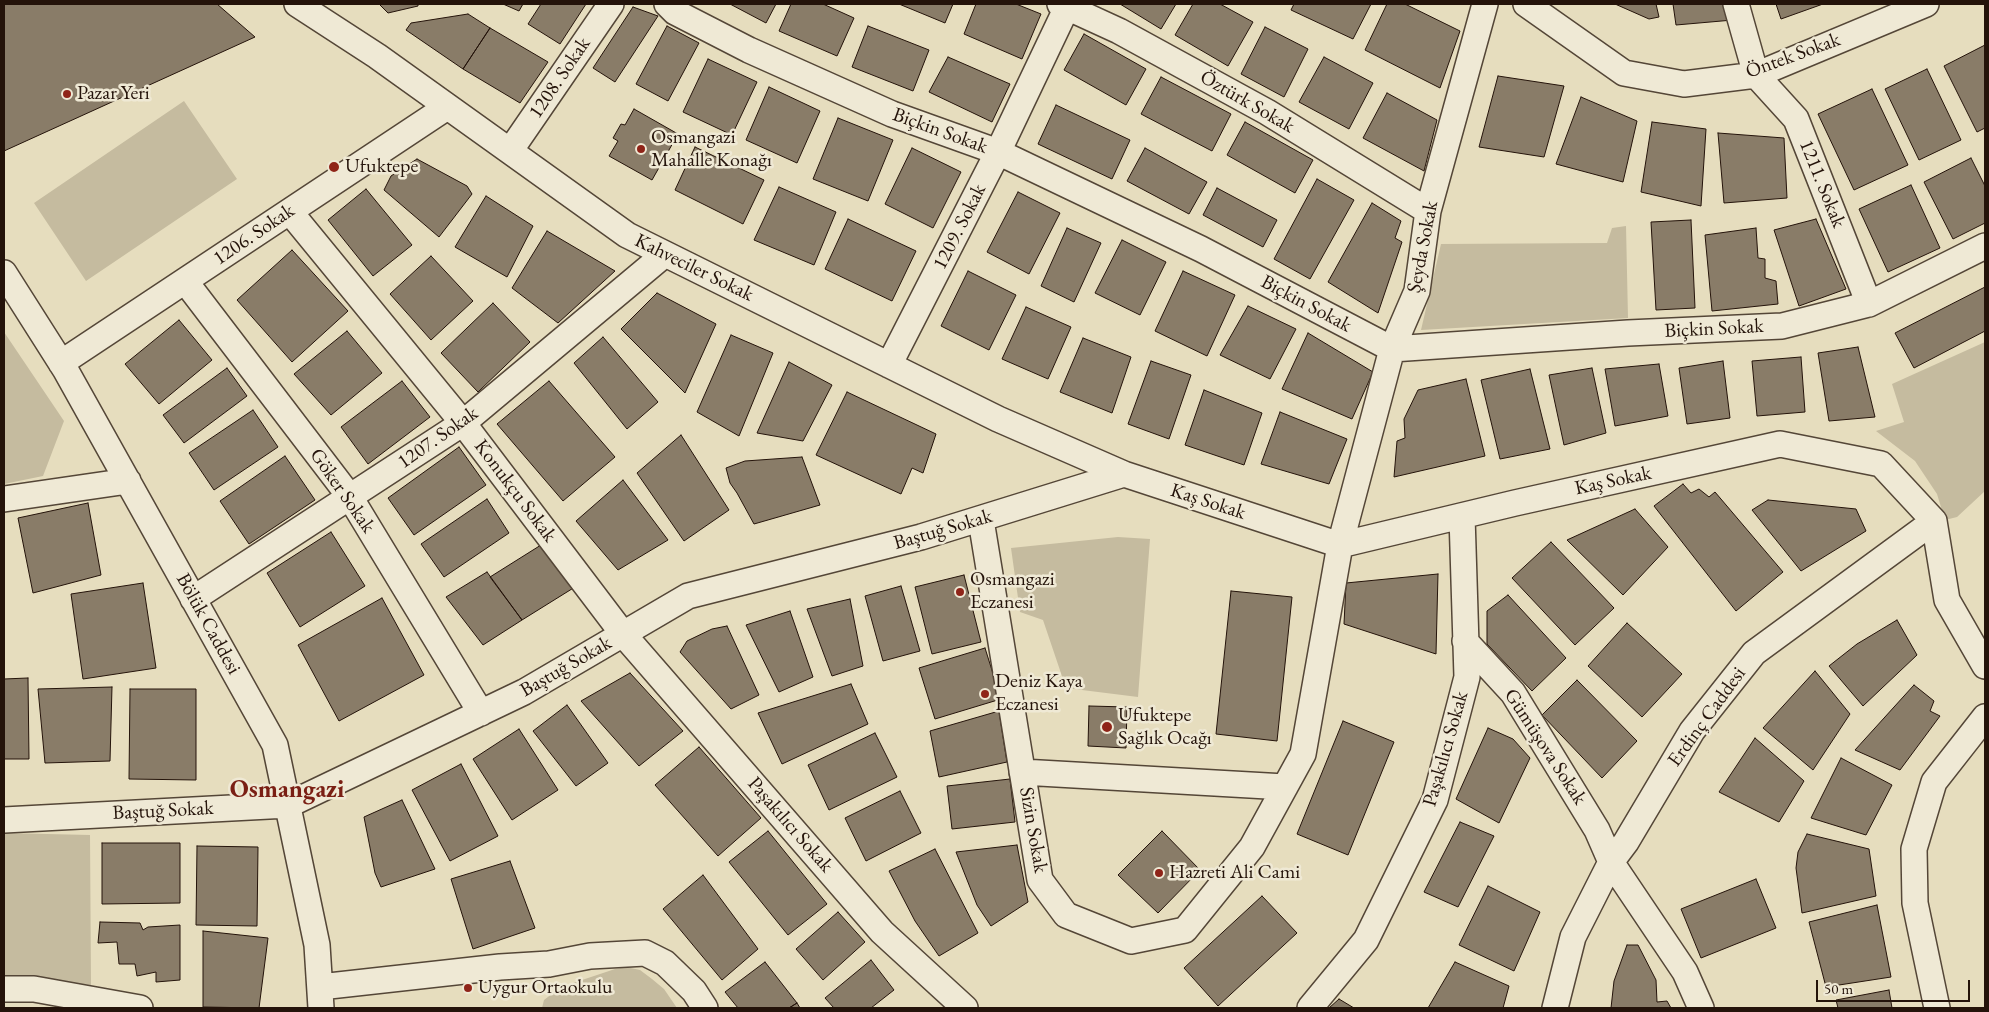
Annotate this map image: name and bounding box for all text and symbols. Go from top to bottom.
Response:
street label: Öntek Sokak [1742,28,1844,84]
street label: 1208. Sokak [524,33,596,123]
street label: Öztürk Sokak [1195,65,1299,139]
place label: Pazar Yeri [77,82,150,106]
marker: Pazar Yeri [61,88,73,100]
street label: Biçkin Sokak [889,103,991,159]
place label: Osmangazi Mahalle Konağı [651,126,772,173]
street label: 1211. Sokak [1794,137,1850,231]
marker: Osmangazi Mahalle Konağı [635,143,647,155]
place label: Ufuktepe [345,155,418,179]
marker: Ufuktepe [327,160,341,174]
street label: 1209. Sokak [928,180,992,274]
street label: 1206. Sokak [209,199,299,271]
street label: Şeyda Sokak [1402,199,1444,295]
street label: Kahveciler Sokak [631,229,757,307]
street label: Biçkin Sokak [1257,270,1355,338]
street label: Biçkin Sokak [1664,314,1764,344]
street label: 1207. Sokak [393,402,483,474]
street label: Konukçu Sokak [469,435,561,547]
street label: Göker Sokak [304,444,380,538]
street label: Kaş Sokak [1573,461,1653,501]
street label: Kaş Sokak [1167,479,1249,525]
street label: Baştuğ Sokak [891,504,995,556]
place label: Osmangazi Eczanesi [970,568,1055,615]
street label: Bölük Caddesi [170,569,246,679]
marker: Osmangazi Eczanesi [954,586,966,598]
street label: Baştuğ Sokak [516,631,616,703]
street label: Erdinç Caddesi [1663,663,1751,771]
place label: Deniz Kaya Eczanesi [995,670,1083,717]
street label: Gümüşova Sokak [1499,685,1591,809]
marker: Deniz Kaya Eczanesi [979,688,991,700]
street label: Paşakılıcı Sokak [1418,689,1474,809]
place label: Ufuktepe Sağlık Ocağı [1118,704,1212,751]
marker: Ufuktepe Sağlık Ocağı [1100,720,1114,734]
street label: Paşakılıcı Sokak [742,772,838,878]
district label: Osmangazi [230,775,344,805]
street label: Sizin Sokak [1014,785,1052,875]
street label: Baştuğ Sokak [112,796,214,826]
place label: Hazreti Ali Cami [1169,861,1300,885]
marker: Hazreti Ali Cami [1153,867,1165,879]
scale bar [1819,970,1973,1002]
place label: Uygur Ortaokulu [478,976,612,1000]
text: 50 m [1824,979,1853,998]
marker: Uygur Ortaokulu [462,982,474,994]

